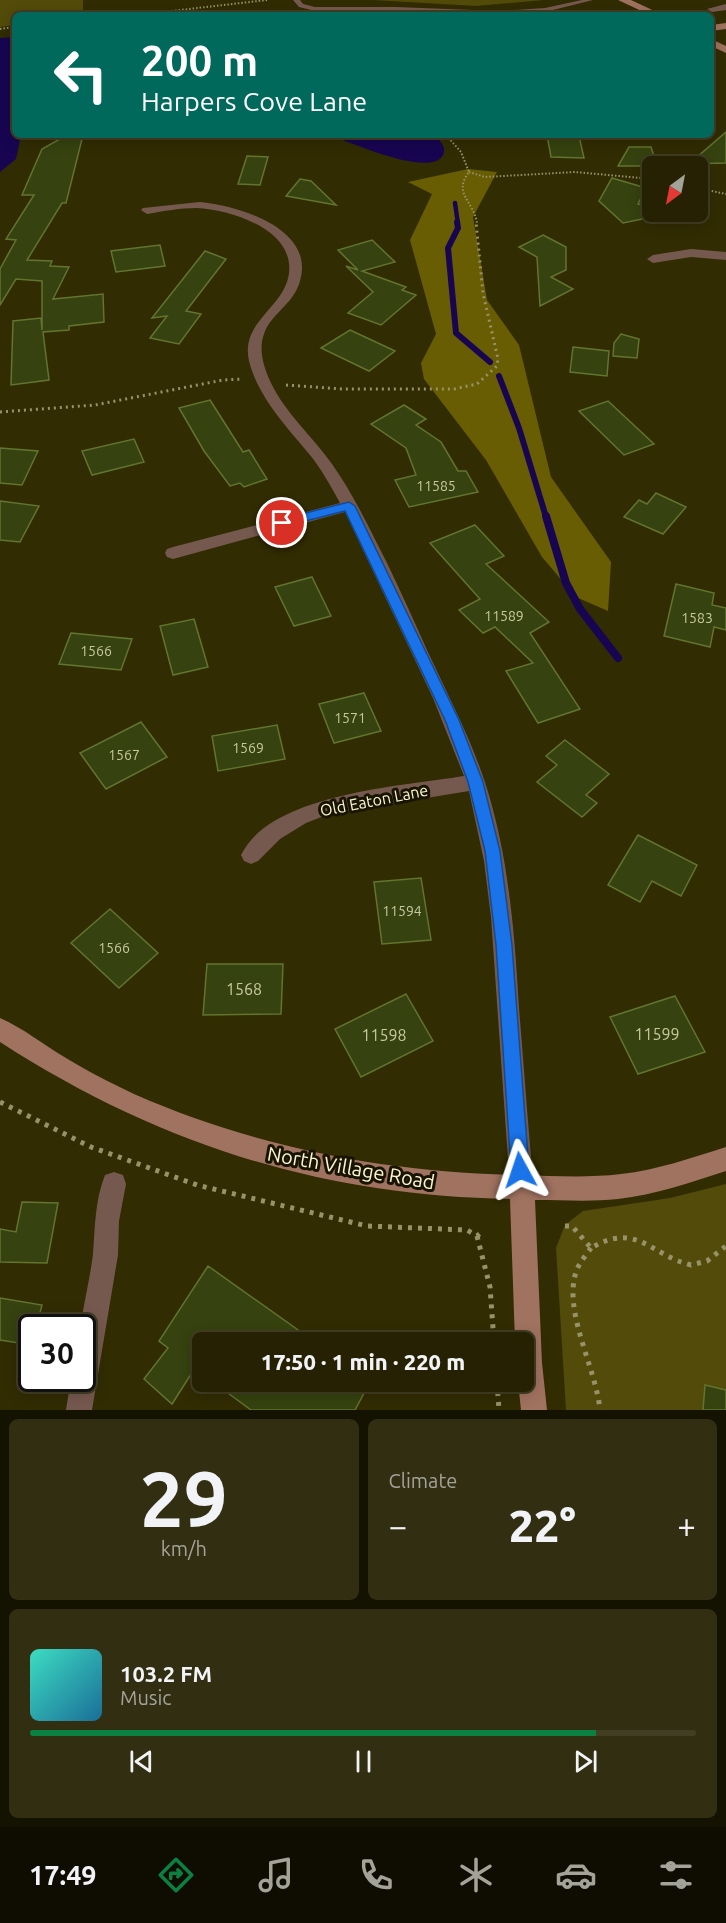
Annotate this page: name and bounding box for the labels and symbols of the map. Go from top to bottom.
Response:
north arrow [642,156,708,222]
house number: 11585 [416,478,456,494]
pin [256,497,307,548]
house number: 11589 [484,608,524,624]
house number: 1583 [681,610,713,626]
house number: 1566 [80,643,112,659]
house number: 1571 [334,710,366,726]
house number: 1569 [232,740,264,756]
house number: 1567 [108,747,140,763]
street label: Old Eaton Lane [318,781,430,819]
house number: 11594 [382,903,422,919]
house number: 1566 [98,940,130,956]
house number: 1568 [226,980,262,998]
house number: 11599 [634,1025,680,1043]
house number: 11598 [361,1026,407,1044]
position arrow [488,1138,552,1202]
street label: North Village Road [266,1141,437,1194]
speed limit sign: 30 [18,1314,96,1392]

